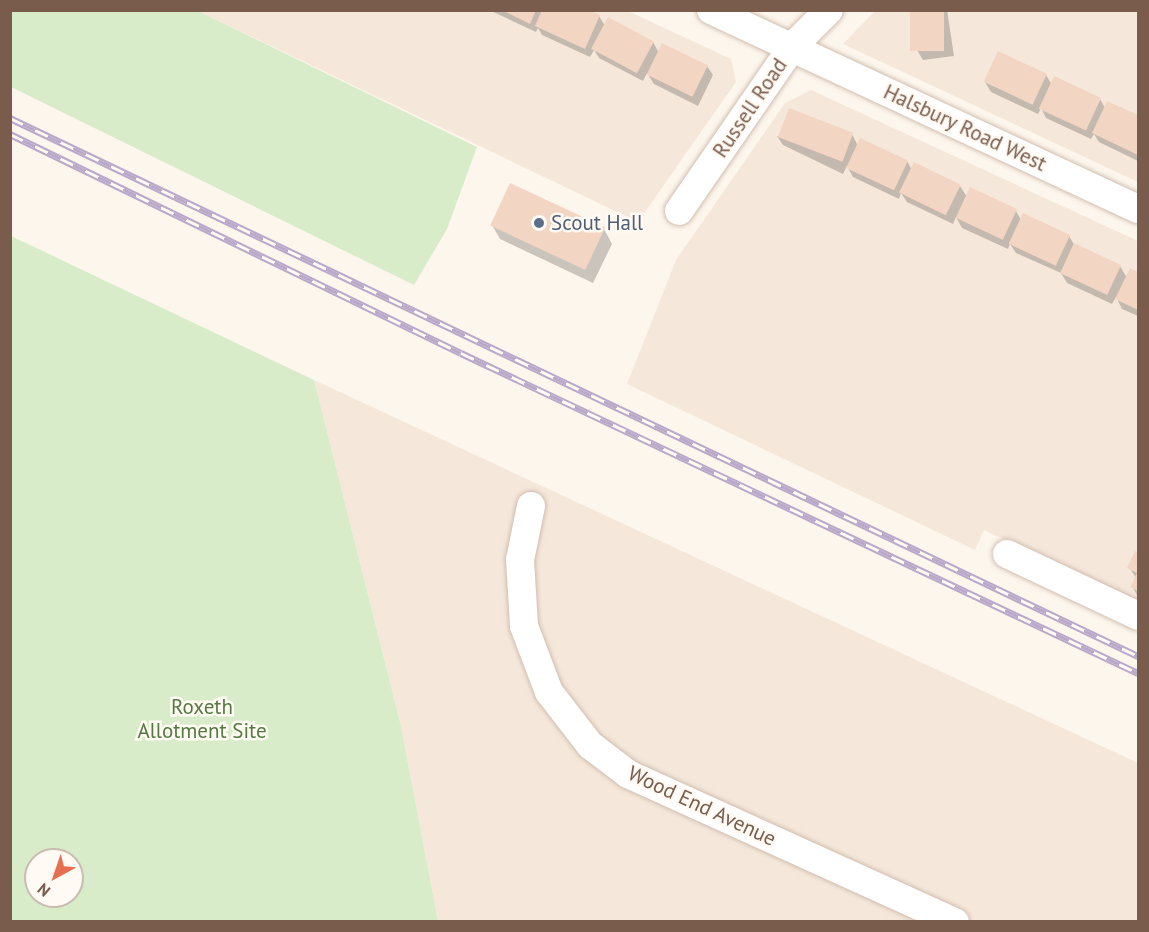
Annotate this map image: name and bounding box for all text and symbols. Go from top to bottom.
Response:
street label: Russell Road [708,54,792,162]
street label: Halsbury Road West [879,79,1051,177]
place label: Scout Hall [551,210,643,236]
marker: Scout Hall [532,216,546,230]
park label: Roxeth Allotment Site [137,694,267,744]
street label: Wood End Avenue [624,761,780,851]
north arrow [24,848,84,908]
text: N [33,879,54,901]

